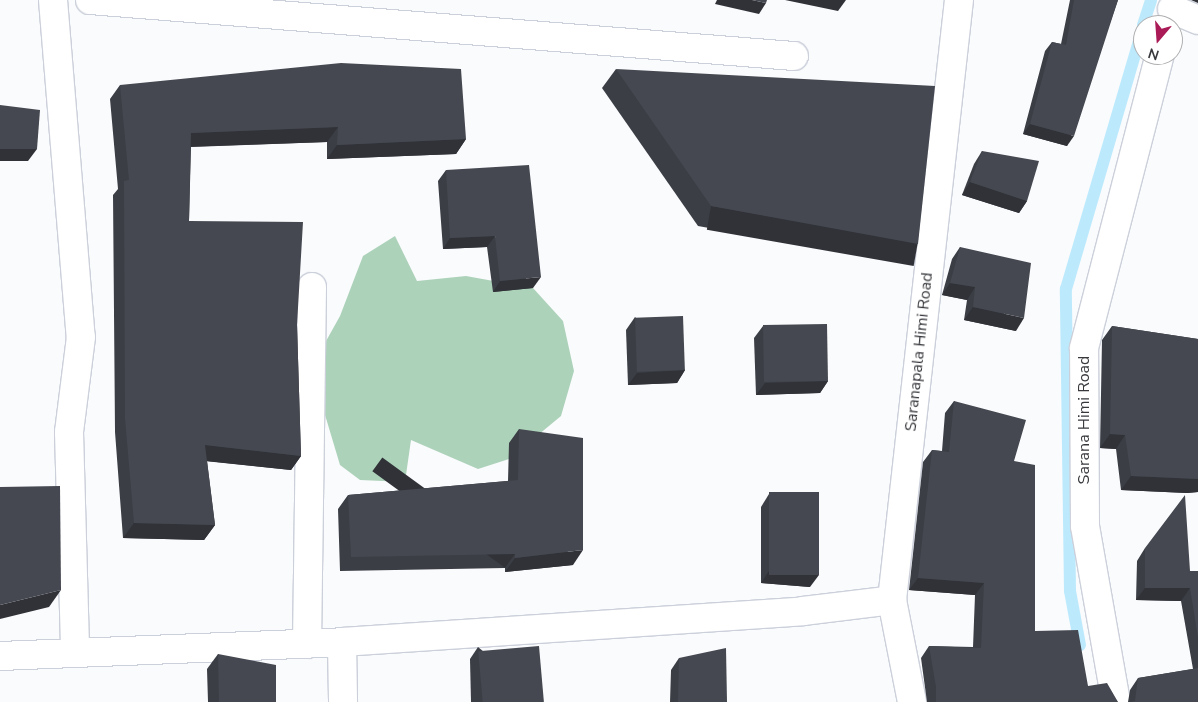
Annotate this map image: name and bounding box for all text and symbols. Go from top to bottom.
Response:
north arrow [1133,15,1183,65]
text: N [1146,43,1161,64]
street label: Saranapala Himi Road [901,272,937,432]
street label: Sarana Himi Road [1074,356,1094,484]

